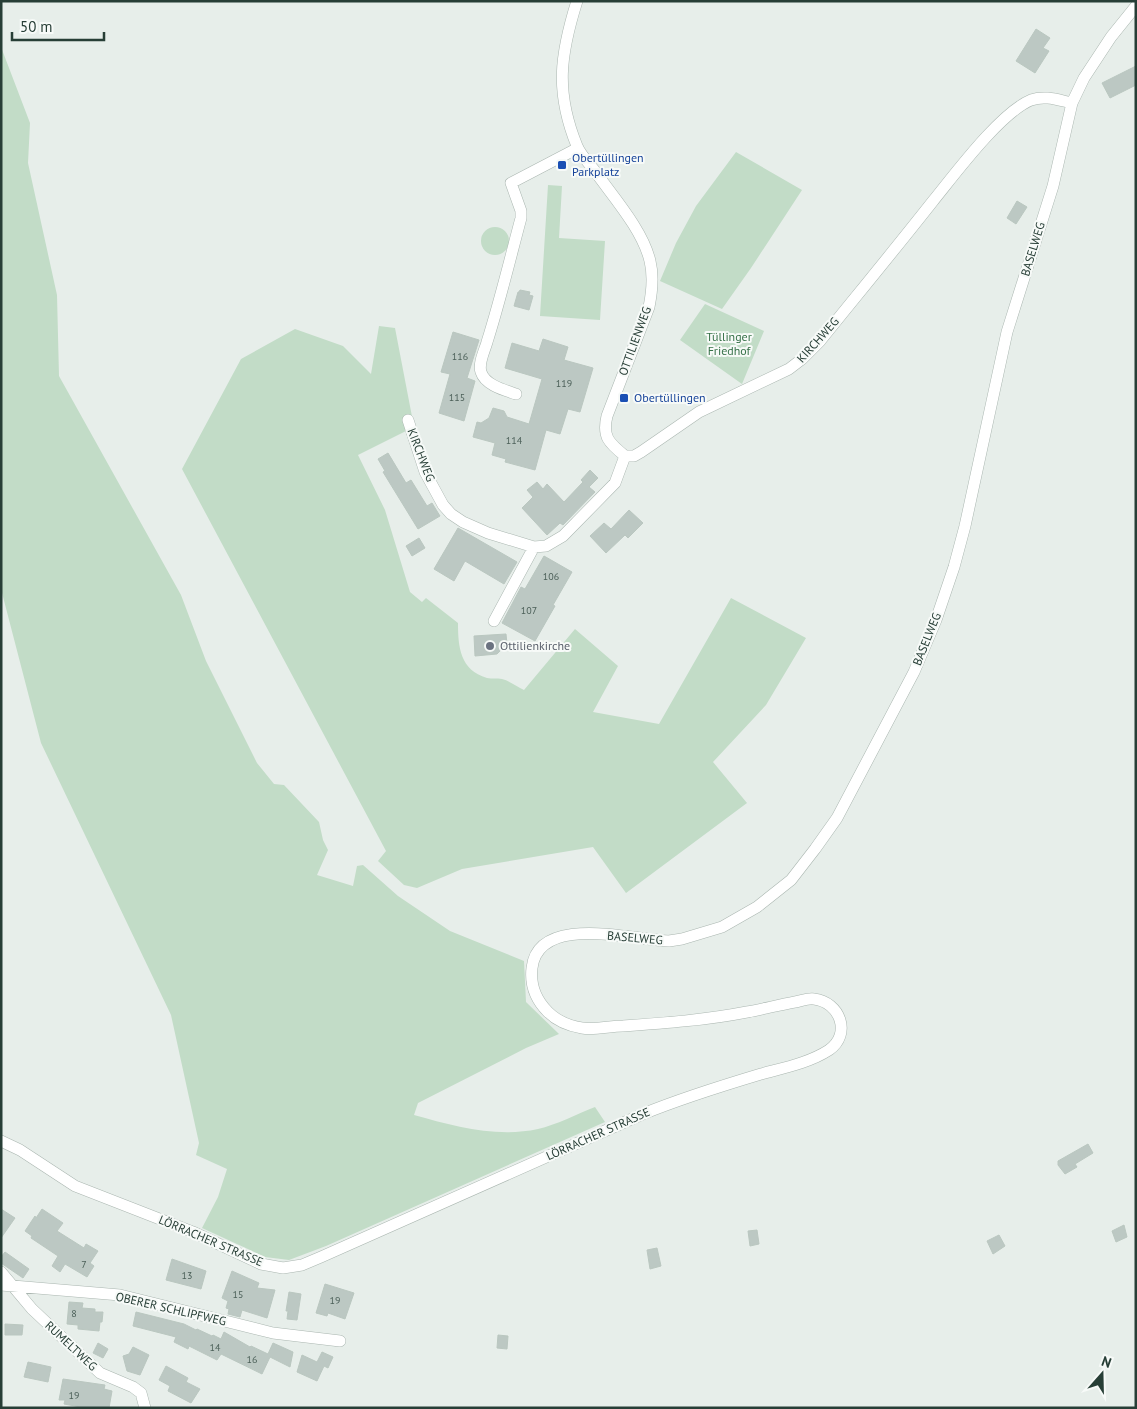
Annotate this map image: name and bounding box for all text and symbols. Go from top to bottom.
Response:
scale bar [12,10,105,42]
text: 50 m [20,17,53,36]
place label: Obertüllingen Parkplatz [572,150,644,179]
marker: Obertüllingen Parkplatz [556,159,568,171]
street label: BASELWEG [1017,220,1048,278]
street label: OTTILIENWEG [615,304,654,378]
street label: KIRCHWEG [793,314,842,366]
park label: Tüllinger Friedhof [706,329,752,358]
house number: 116 [452,350,468,363]
house number: 119 [556,377,572,390]
place label: Obertüllingen [634,390,706,405]
house number: 115 [449,391,465,404]
marker: Obertüllingen [618,392,630,404]
street label: KIRCHWEG [404,426,439,484]
house number: 114 [506,434,523,447]
house number: 106 [543,570,559,583]
house number: 107 [521,604,537,617]
street label: BASELWEG [909,610,944,668]
place label: Ottilienkirche [500,638,570,653]
marker: Ottilienkirche [484,640,496,652]
street label: BASELWEG [607,928,664,947]
street label: LÖRRACHER STRASSE [544,1104,652,1163]
street label: LÖRRACHER STRASSE [157,1212,266,1269]
house number: 7 [81,1258,87,1271]
house number: 13 [182,1269,192,1282]
street label: OBERER SCHLIPFWEG [114,1288,228,1329]
house number: 15 [233,1288,243,1301]
house number: 19 [330,1294,340,1307]
house number: 8 [71,1307,77,1320]
street label: RUMELTWEG [42,1318,101,1374]
house number: 14 [210,1341,221,1354]
north arrow [1077,1349,1127,1399]
text: N [1099,1352,1114,1372]
house number: 16 [247,1353,257,1366]
house number: 19 [69,1389,79,1402]

